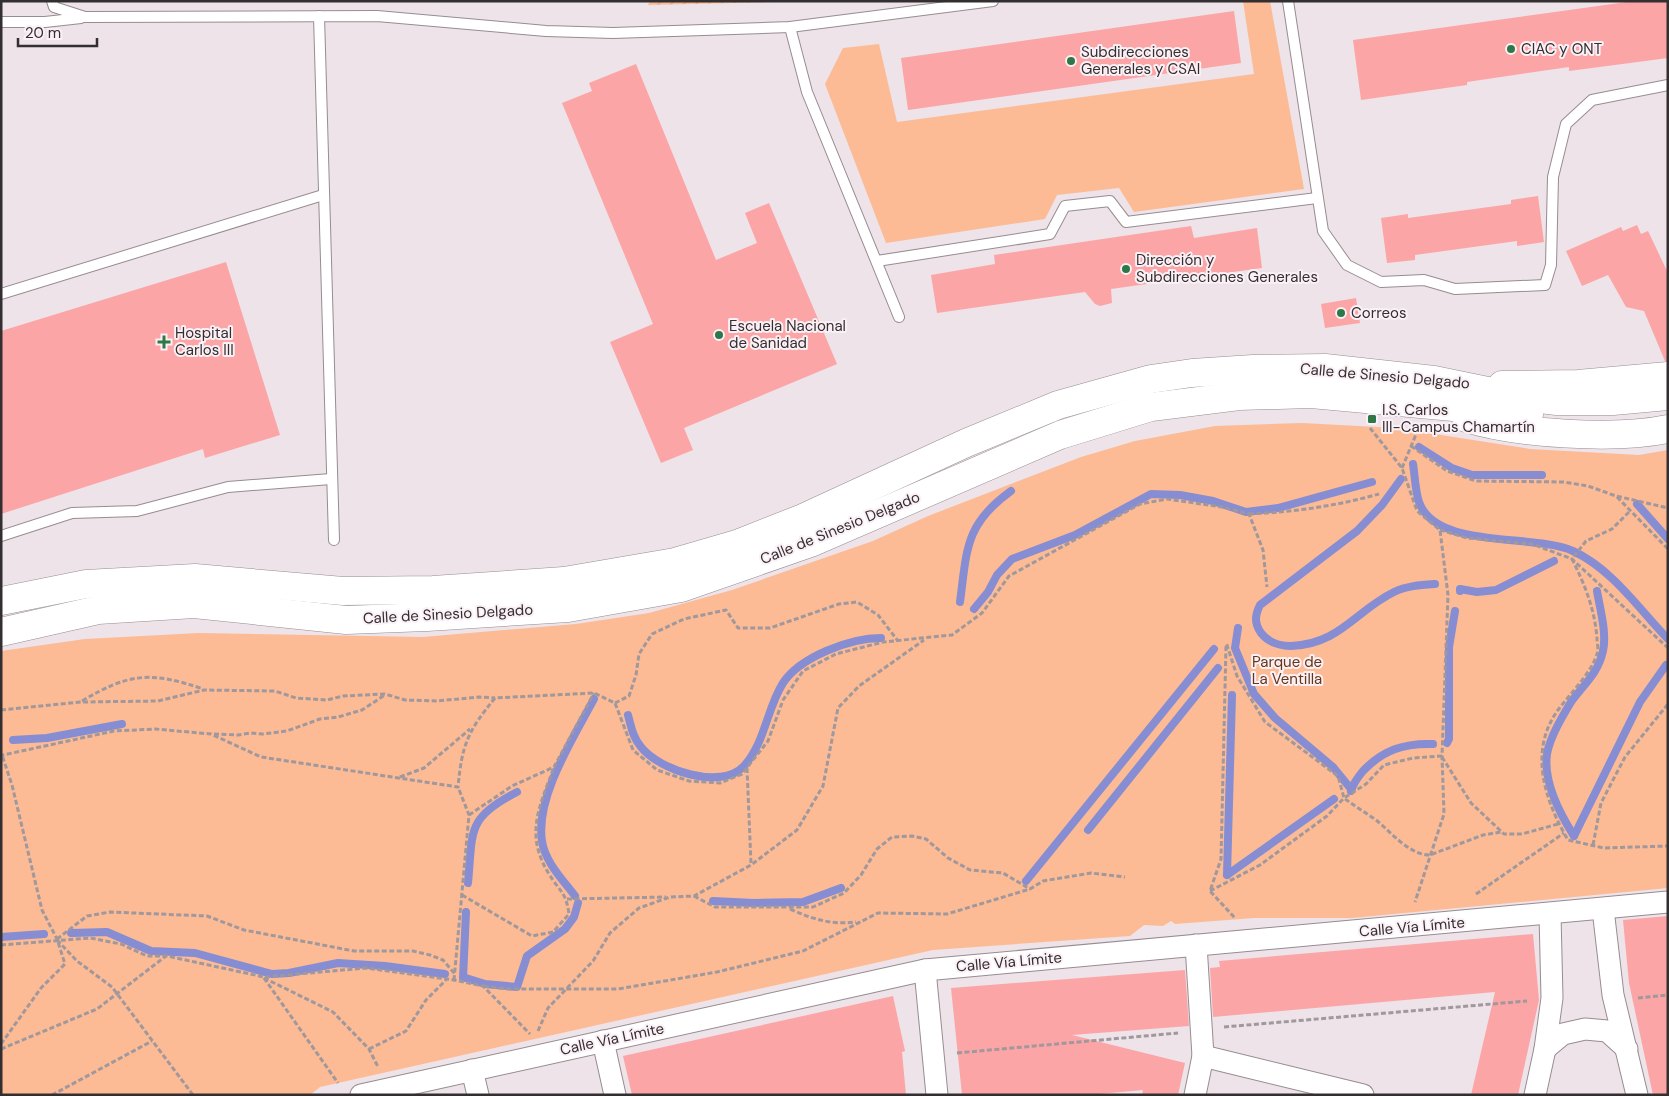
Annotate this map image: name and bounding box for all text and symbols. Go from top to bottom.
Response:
scale bar [18,15,96,47]
text: 20 m [25,23,61,43]
place label: CIAC y ONT [1521,39,1602,59]
place label: Subdirecciones Generales y CSAI [1081,42,1200,79]
marker: CIAC y ONT [1505,43,1517,55]
marker: Subdirecciones Generales y CSAI [1065,55,1077,67]
place label: Dirección y Subdirecciones Generales [1136,250,1318,287]
marker: Dirección y Subdirecciones Generales [1120,263,1132,275]
place label: Correos [1351,303,1406,323]
marker: Correos [1335,307,1347,319]
place label: Escuela Nacional de Sanidad [729,316,846,353]
place label: Hospital Carlos III [175,323,234,360]
marker: Escuela Nacional de Sanidad [713,329,725,341]
marker: Hospital Carlos III [157,335,171,349]
street label: Calle de Sinesio Delgado [1299,359,1471,393]
place label: I.S. Carlos III-Campus Chamartín [1382,400,1535,437]
marker: I.S. Carlos III-Campus Chamartín [1366,413,1378,425]
street label: Calle de Sinesio Delgado [757,487,923,569]
street label: Calle de Sinesio Delgado [362,600,534,628]
park label: Parque de La Ventilla [1252,652,1322,689]
street label: Calle Vía Límite [1358,912,1466,942]
street label: Calle Vía Límite [955,947,1063,977]
street label: Calle Vía Límite [558,1018,666,1060]

